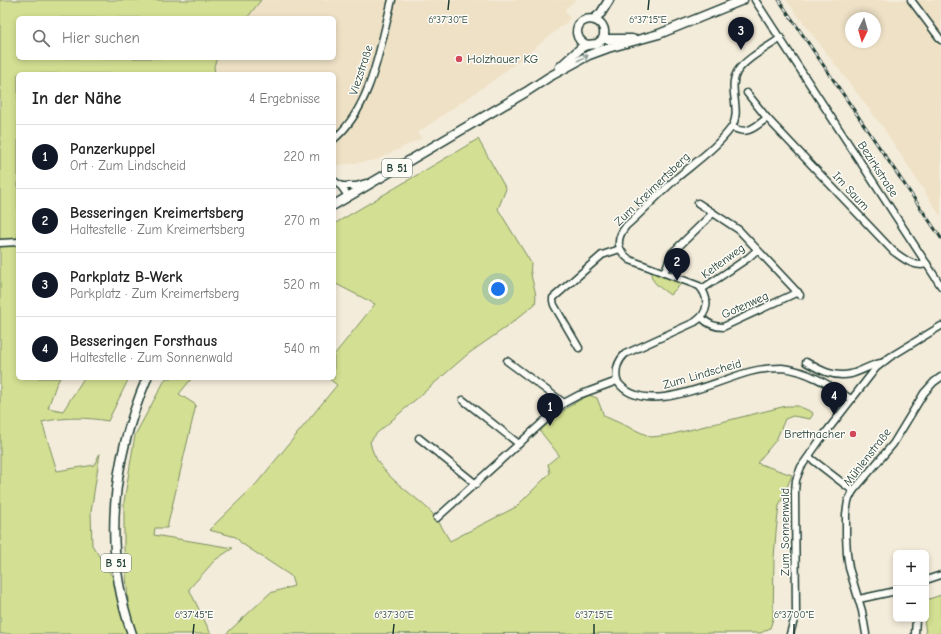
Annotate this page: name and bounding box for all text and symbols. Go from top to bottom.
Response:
north arrow [845,12,881,48]
text: 6°37'30"E [428,14,468,26]
text: 6°37'15"E [629,14,667,26]
search box [16,16,336,60]
pin: 3 [728,17,754,50]
icon: search [30,27,52,49]
text: Hier suchen [62,29,140,47]
street label: Viezstraße [346,43,376,97]
place label: Holzhauer KG [467,52,539,66]
marker: Holzhauer KG [454,54,464,64]
one-way arrow [577,54,589,62]
text: In der Nähe [32,89,121,108]
text: 4 Ergebnisse [249,91,320,106]
street label: Bezirkstraße [855,139,901,199]
text: Panzerkuppel [70,140,155,158]
text: 1 [42,149,48,164]
text: 220 m [283,149,320,164]
street label: Zum Kreimertsberg [611,149,693,229]
text: Ort · Zum Lindscheid [70,158,186,173]
road number: B 51 [382,159,412,177]
street label: Im Saum [830,169,872,213]
text: Besseringen Kreimertsberg [70,204,244,222]
text: 2 [42,213,48,228]
text: 270 m [284,213,320,228]
text: Haltestelle · Zum Kreimertsberg [70,222,245,237]
street label: Keltenweg [698,241,748,281]
pin: 2 [664,248,690,281]
text: Parkplatz B-Werk [70,268,182,286]
text: 3 [42,277,48,292]
text: 520 m [283,277,320,292]
your location [488,279,508,299]
text: Parkplatz · Zum Kreimertsberg [70,286,239,301]
street label: Gotenweg [719,288,771,322]
text: Besseringen Forsthaus [70,332,217,350]
text: 4 [42,341,48,356]
text: 540 m [284,341,320,356]
text: Haltestelle · Zum Sonnenwald [70,350,233,365]
street label: Zum Lindscheid [661,356,743,392]
pin: 4 [821,382,847,415]
pin: 1 [537,393,563,426]
street label: Mühlenstraße [840,425,894,489]
place label: Brettnacher [784,427,845,441]
marker: Brettnacher [848,429,858,439]
street label: Zum Sonnenwald [778,488,792,576]
map controls [893,550,929,622]
button: + [893,550,929,586]
road number: B 51 [101,554,131,572]
button: − [893,586,929,622]
text: 6°37'45"E [175,609,213,621]
text: 6°37'30"E [374,609,414,621]
text: 6°37'15"E [575,609,613,621]
text: 6°37'00"E [774,609,814,621]

